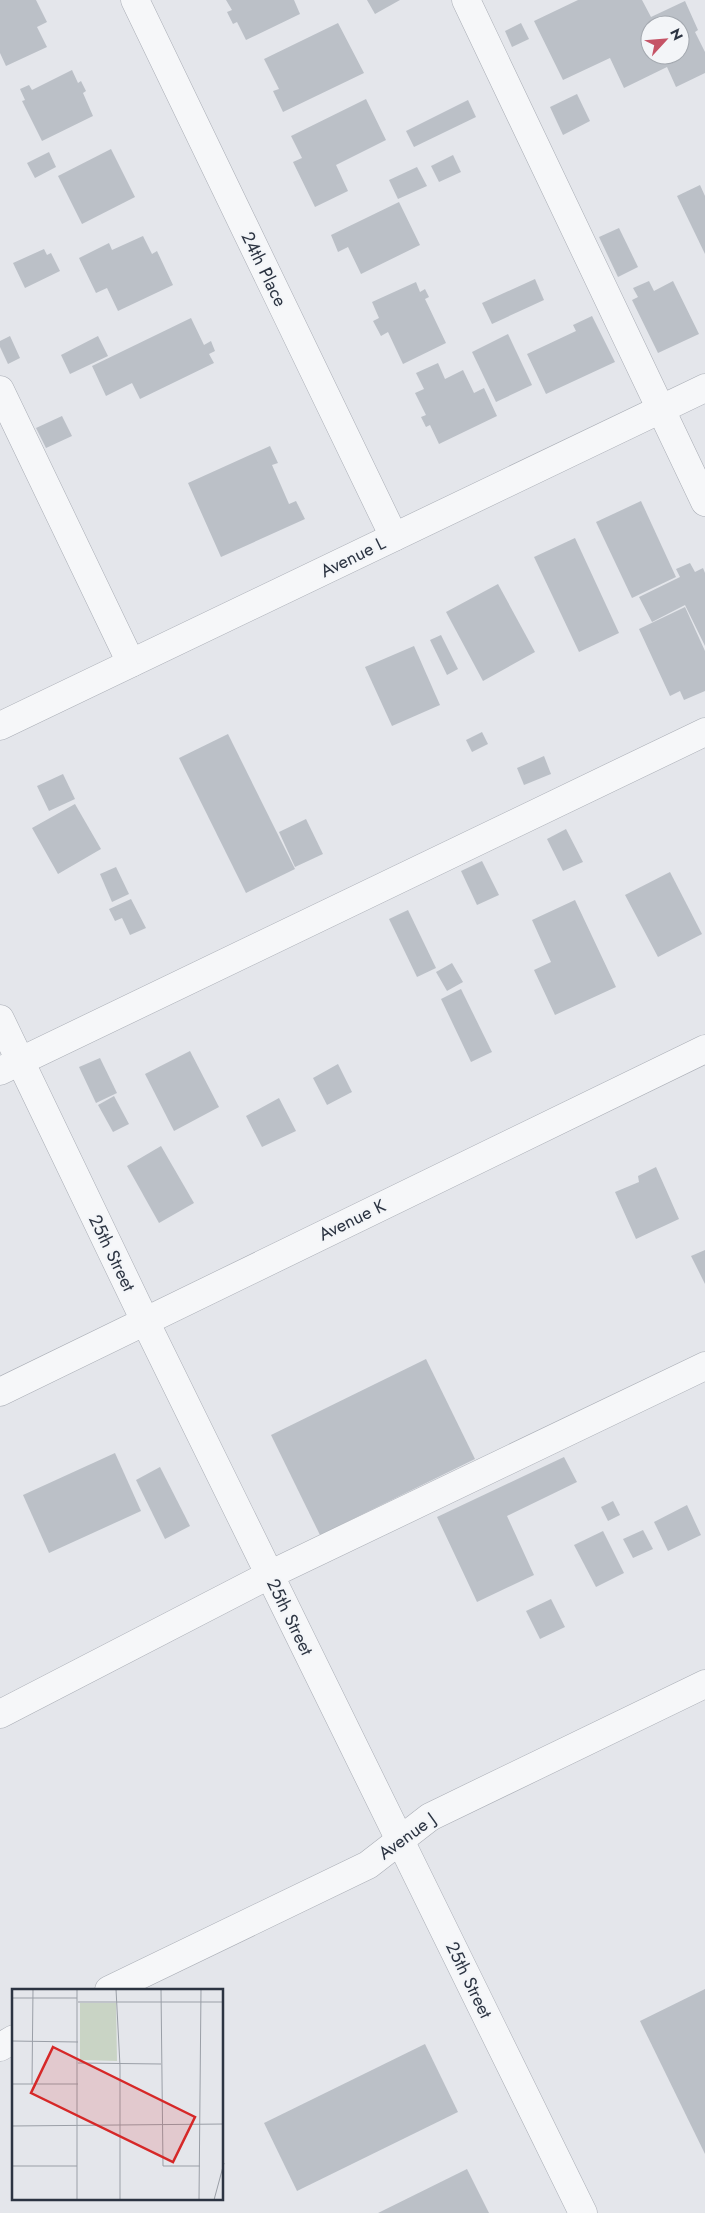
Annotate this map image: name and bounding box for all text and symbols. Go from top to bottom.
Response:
north arrow [640,15,690,65]
text: N [665,25,688,44]
street label: 24th Place [235,227,293,311]
street label: Avenue L [316,530,390,584]
street label: Avenue K [314,1192,391,1247]
street label: 25th Street [82,1210,142,1296]
street label: 25th Street [260,1574,320,1660]
street label: Avenue J [373,1806,441,1866]
street label: 25th Street [439,1937,499,2023]
inset map [12,1989,224,2200]

